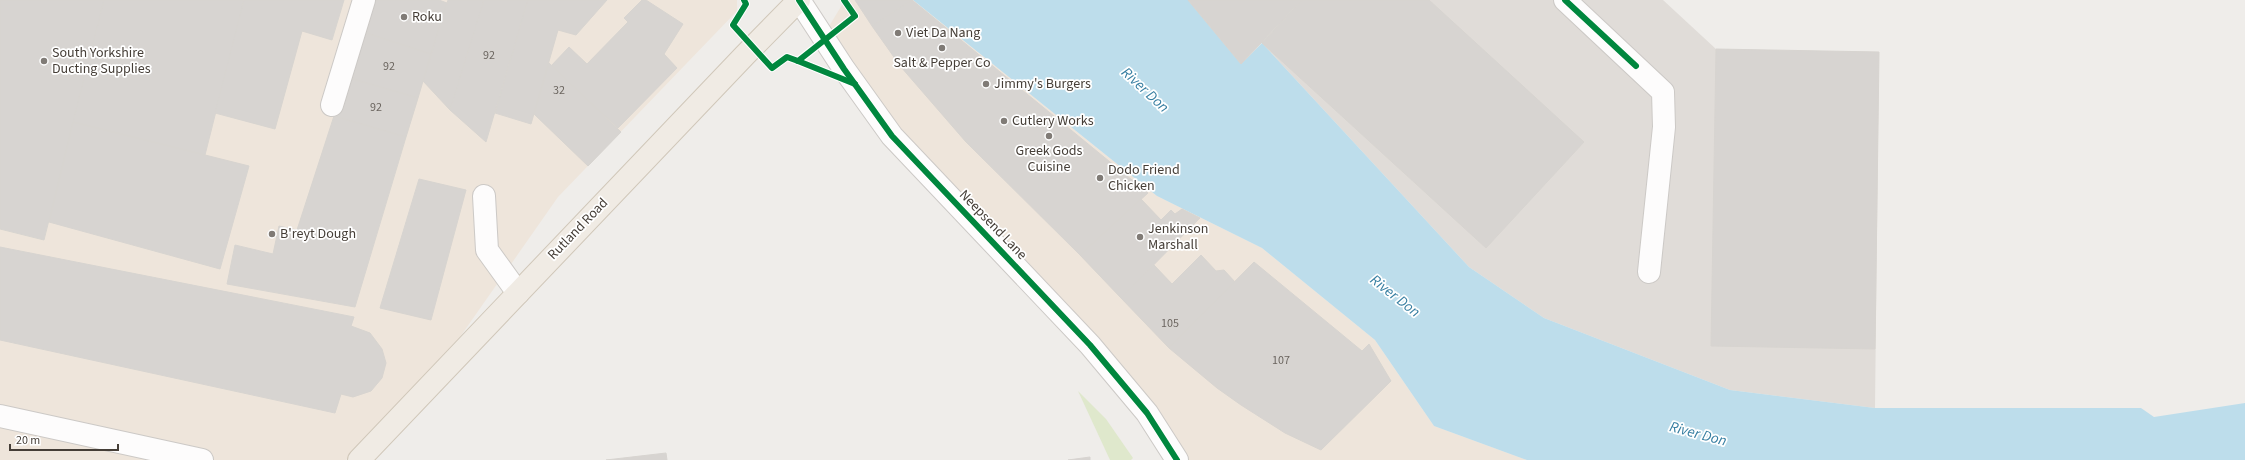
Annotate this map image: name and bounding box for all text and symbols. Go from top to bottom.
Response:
place label: Roku [412,7,442,27]
marker: Roku [399,12,409,22]
place label: Viet Da Nang [906,23,980,43]
marker: Viet Da Nang [893,28,903,38]
place label: South Yorkshire Ducting Supplies [52,43,151,79]
marker: Salt & Pepper Co [937,43,947,53]
house number: 92 [483,47,495,64]
place label: Salt & Pepper Co [893,53,991,73]
marker: South Yorkshire Ducting Supplies [39,56,49,66]
house number: 92 [383,58,395,75]
water label: River Don [1116,62,1174,118]
place label: Jimmy's Burgers [994,74,1091,94]
marker: Jimmy's Burgers [981,79,991,89]
house number: 32 [553,82,565,99]
house number: 92 [370,99,382,116]
place label: Cutlery Works [1012,111,1094,131]
marker: Cutlery Works [999,116,1009,126]
marker: Greek Gods Cuisine [1044,131,1054,141]
place label: Greek Gods Cuisine [1016,141,1083,177]
place label: Dodo Friend Chicken [1108,160,1180,196]
marker: Dodo Friend Chicken [1095,173,1105,183]
street label: Neepsend Lane [954,186,1032,264]
street label: Rutland Road [543,194,613,264]
place label: Jenkinson Marshall [1148,219,1208,255]
place label: B'reyt Dough [280,224,356,244]
marker: B'reyt Dough [267,229,277,239]
marker: Jenkinson Marshall [1135,232,1145,242]
water label: River Don [1366,270,1425,322]
house number: 105 [1161,315,1179,332]
house number: 107 [1272,352,1290,369]
water label: River Don [1667,416,1729,452]
scale bar [10,426,118,452]
text: 20 m [16,432,40,449]

